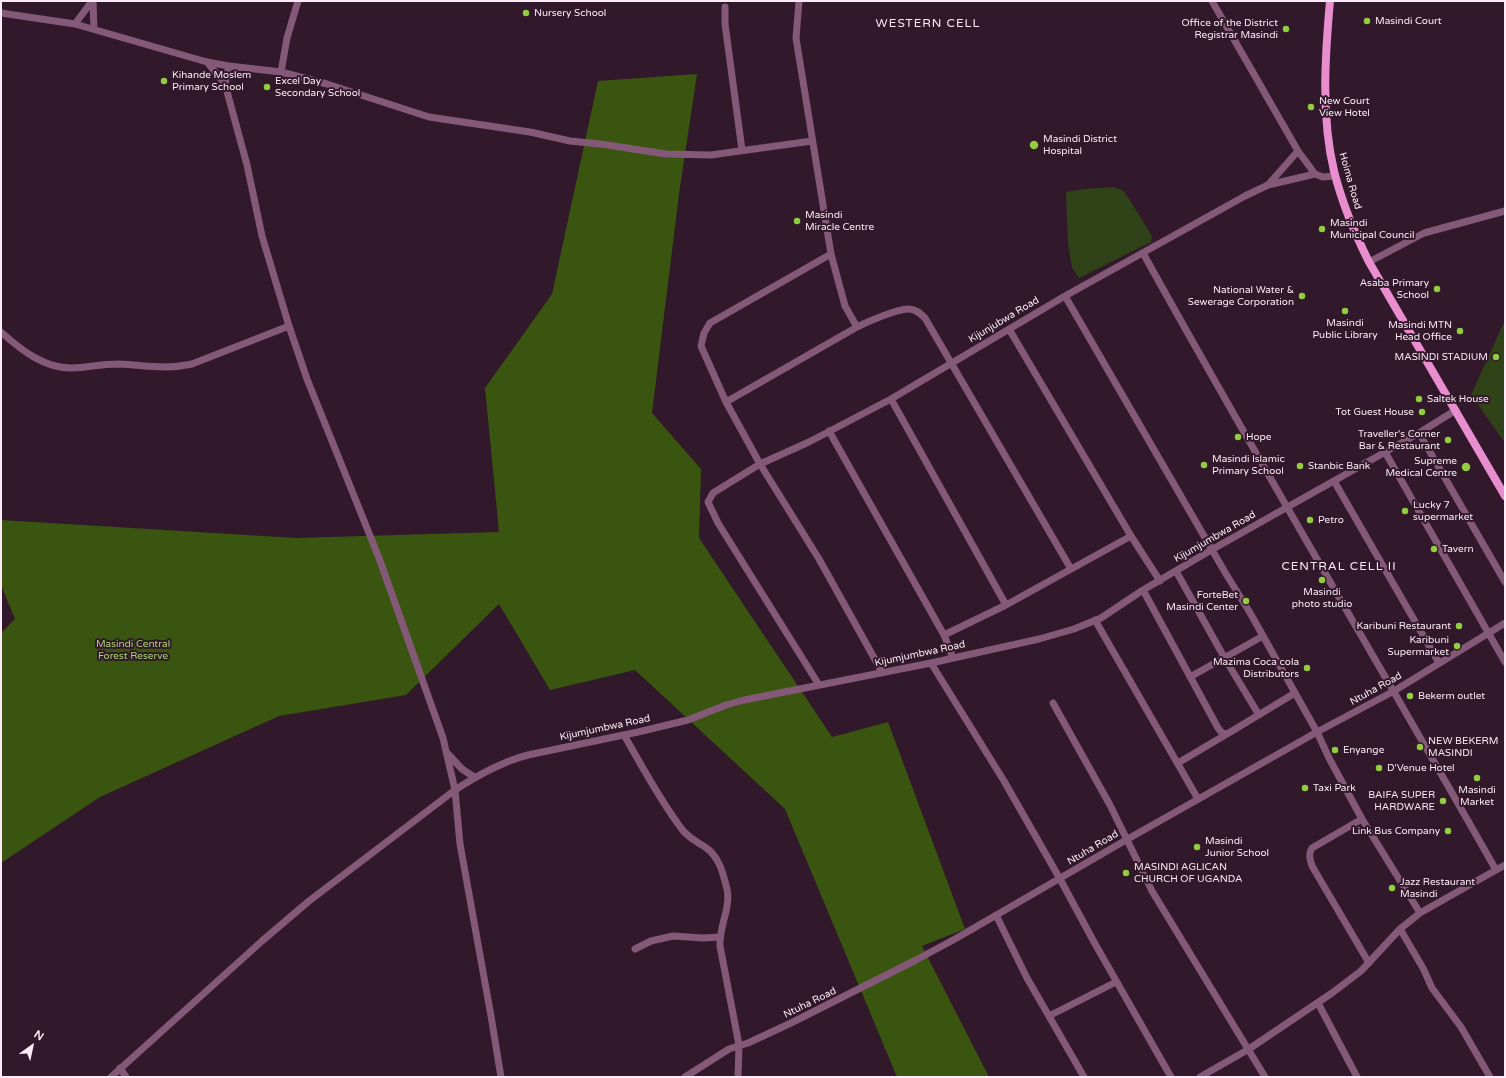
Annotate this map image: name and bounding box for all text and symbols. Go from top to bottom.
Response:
place label: Nursery School [534,7,606,19]
marker: Nursery School [521,8,531,18]
place label: Masindi Court [1375,15,1442,27]
marker: Masindi Court [1362,16,1372,26]
district label: WESTERN CELL [876,17,980,31]
place label: Office of the District Registrar Masindi [1181,17,1278,40]
marker: Office of the District Registrar Masindi [1281,24,1291,34]
place label: Kihande Moslem Primary School [172,69,251,92]
place label: Excel Day Secondary School [275,75,360,98]
marker: Kihande Moslem Primary School [159,76,169,86]
marker: Excel Day Secondary School [262,82,272,92]
place label: New Court View Hotel [1319,95,1370,118]
marker: New Court View Hotel [1306,102,1316,112]
place label: Masindi District Hospital [1043,133,1117,156]
marker: Masindi District Hospital [1028,139,1040,151]
street label: Hoima Road [1336,151,1364,211]
place label: Masindi Miracle Centre [805,209,874,232]
marker: Masindi Miracle Centre [792,216,802,226]
place label: Masindi Municipal Council [1330,217,1414,240]
marker: Masindi Municipal Council [1317,224,1327,234]
place label: Asaba Primary School [1360,277,1429,300]
place label: National Water & Sewerage Corporation [1188,284,1294,308]
marker: Asaba Primary School [1432,284,1442,294]
marker: National Water & Sewerage Corporation [1297,291,1307,301]
street label: Kijunjubwa Road [967,294,1041,346]
marker: Masindi Public Library [1340,306,1350,316]
place label: Masindi Public Library [1312,317,1378,340]
place label: Masindi MTN Head Office [1388,319,1452,342]
marker: Masindi MTN Head Office [1455,326,1465,336]
place label: MASINDI STADIUM [1395,351,1488,363]
marker: MASINDI STADIUM [1491,352,1501,362]
place label: Saltek House [1427,393,1489,405]
marker: Saltek House [1414,394,1424,404]
place label: Tot Guest House [1336,406,1414,418]
marker: Tot Guest House [1417,407,1427,417]
place label: Traveller's Corner Bar & Restaurant [1358,428,1440,452]
place label: Hope [1246,431,1271,443]
marker: Hope [1233,432,1243,442]
marker: Traveller's Corner Bar & Restaurant [1443,435,1453,445]
place label: Masindi Islamic Primary School [1212,453,1285,476]
place label: Supreme Medical Centre [1385,455,1457,478]
marker: Masindi Islamic Primary School [1199,460,1209,470]
place label: Stanbic Bank [1308,460,1370,472]
marker: Stanbic Bank [1295,461,1305,471]
marker: Supreme Medical Centre [1460,461,1472,473]
place label: Lucky 7 supermarket [1413,499,1473,522]
marker: Lucky 7 supermarket [1400,506,1410,516]
street label: Kijumjumbwa Road [1172,509,1258,565]
place label: Petro [1318,514,1344,526]
marker: Petro [1305,515,1315,525]
place label: Tavern [1442,543,1474,555]
marker: Tavern [1429,544,1439,554]
district label: CENTRAL CELL II [1281,560,1397,574]
marker: Masindi photo studio [1317,575,1327,585]
place label: Masindi photo studio [1292,586,1352,610]
place label: ForteBet Masindi Center [1166,589,1238,612]
marker: ForteBet Masindi Center [1241,596,1251,606]
place label: Karibuni Restaurant [1357,620,1451,632]
marker: Karibuni Restaurant [1454,621,1464,631]
place label: Karibuni Supermarket [1388,634,1449,658]
park label: Masindi Central Forest Reserve [96,638,170,662]
street label: Kijumjumbwa Road [874,639,966,669]
marker: Karibuni Supermarket [1452,641,1462,651]
place label: Mazima Coca cola Distributors [1213,656,1299,680]
marker: Mazima Coca cola Distributors [1302,663,1312,673]
street label: Ntuha Road [1348,670,1404,708]
place label: Bekerm outlet [1418,690,1485,702]
marker: Bekerm outlet [1405,691,1415,701]
street label: Kijumjumbwa Road [559,713,651,743]
place label: NEW BEKERM MASINDI [1428,735,1498,758]
marker: NEW BEKERM MASINDI [1415,742,1425,752]
place label: Enyange [1343,744,1384,756]
marker: Enyange [1330,745,1340,755]
place label: D'Venue Hotel [1387,762,1455,774]
marker: D'Venue Hotel [1374,763,1384,773]
marker: Masindi Market [1472,773,1482,783]
place label: Taxi Park [1313,782,1356,794]
marker: Taxi Park [1300,783,1310,793]
place label: Masindi Market [1458,784,1496,808]
place label: BAIFA SUPER HARDWARE [1368,789,1435,812]
marker: BAIFA SUPER HARDWARE [1438,796,1448,806]
place label: Link Bus Company [1352,825,1440,837]
marker: Link Bus Company [1443,826,1453,836]
street label: Ntuha Road [1065,828,1121,868]
place label: Masindi Junior School [1205,835,1269,858]
marker: Masindi Junior School [1192,842,1202,852]
place label: MASINDI AGLICAN CHURCH OF UGANDA [1134,861,1243,884]
marker: MASINDI AGLICAN CHURCH OF UGANDA [1121,868,1131,878]
place label: Jazz Restaurant Masindi [1400,876,1475,900]
marker: Jazz Restaurant Masindi [1387,883,1397,893]
street label: Ntuha Road [782,985,838,1021]
north arrow [12,1026,52,1066]
text: N [32,1028,46,1043]

